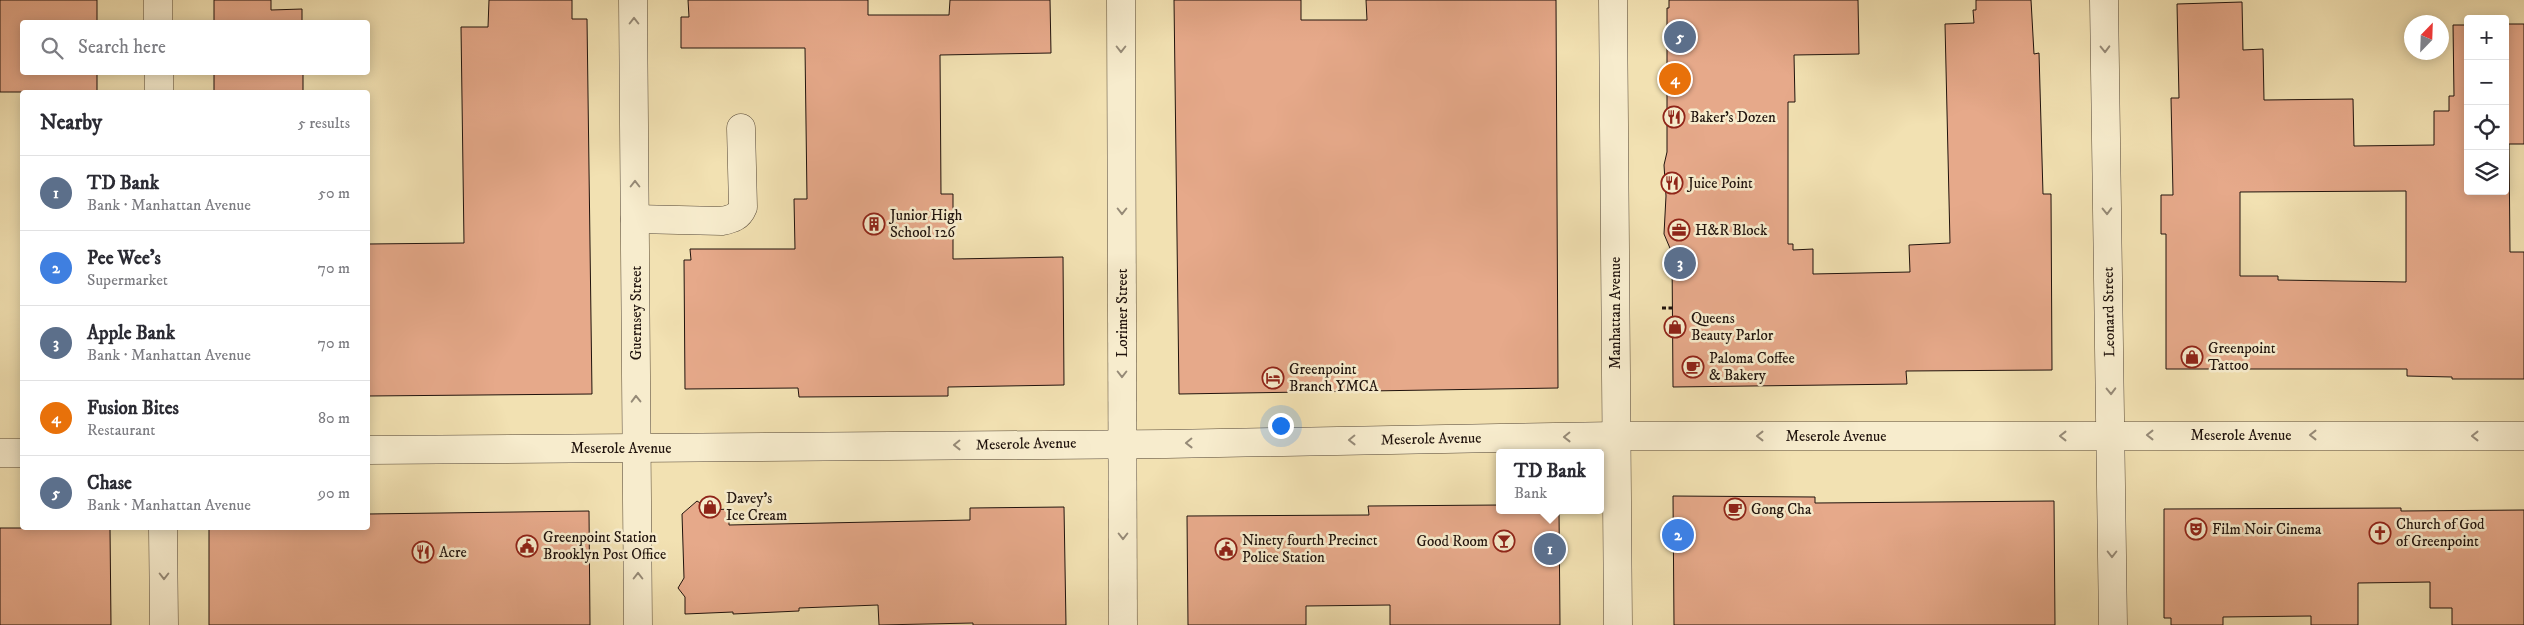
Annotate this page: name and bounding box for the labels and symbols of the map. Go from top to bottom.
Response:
north arrow [2404,15,2449,60]
one-way arrow [628,17,639,25]
pin: 5 [1664,18,1696,56]
one-way arrow [1116,45,1126,53]
one-way arrow [2099,45,2110,53]
pin: 4 [1659,60,1691,98]
restaurant icon: Baker’s Dozen [1662,105,1686,129]
place label: Baker’s Dozen [1690,108,1776,127]
restaurant icon: Juice Point [1660,171,1684,195]
place label: Juice Point [1686,174,1753,193]
one-way arrow [630,180,640,188]
place label: Junior High School 126 [888,206,962,242]
one-way arrow [1117,208,1127,215]
one-way arrow [2102,208,2112,215]
building icon: Junior High School 126 [862,212,886,236]
office icon: H&R Block [1667,218,1691,242]
place label: H&R Block [1695,221,1768,240]
pin: 3 [1664,244,1696,282]
street label: Manhattan Avenue [1606,257,1625,369]
street label: Guernsey Street [627,266,646,360]
street label: Leonard Street [2099,267,2119,357]
street label: Lorimer Street [1113,268,1132,358]
place label: Queens Beauty Parlor [1691,309,1774,345]
shop icon: Queens Beauty Parlor [1663,315,1687,339]
place label: Greenpoint Tattoo [2208,339,2276,375]
shop icon: Greenpoint Tattoo [2180,345,2204,369]
place label: Paloma Coffee & Bakery [1709,349,1795,385]
cafe icon: Paloma Coffee & Bakery [1681,355,1705,379]
place label: Greenpoint Branch YMCA [1289,360,1379,396]
hotel icon: Greenpoint Branch YMCA [1261,366,1285,390]
one-way arrow [1117,370,1128,378]
one-way arrow [2105,387,2116,395]
one-way arrow [631,395,641,402]
your location [1268,413,1294,439]
street label: Meserole Avenue [2191,426,2291,445]
street label: Meserole Avenue [1786,427,1886,446]
street label: Meserole Avenue [1380,429,1482,449]
one-way arrow [2058,430,2066,441]
one-way arrow [2146,430,2154,440]
one-way arrow [2309,430,2316,440]
one-way arrow [1562,431,1570,442]
one-way arrow [1756,431,1764,441]
one-way arrow [2471,431,2479,441]
street label: Meserole Avenue [975,434,1077,454]
one-way arrow [1347,435,1355,445]
one-way arrow [1185,438,1192,448]
street label: Meserole Avenue [571,439,671,458]
one-way arrow [952,440,960,450]
place label: Davey's Ice Cream [726,489,787,525]
shop icon: Davey's Ice Cream [698,495,722,519]
cafe icon: Gong Cha [1723,497,1747,521]
place label: Gong Cha [1751,500,1812,519]
place label: Church of God of Greenpoint [2396,515,2485,551]
pin: 2 [1662,516,1694,554]
theatre icon: Film Noir Cinema [2184,517,2208,541]
place label: Film Noir Cinema [2212,520,2322,539]
church icon: Church of God of Greenpoint [2368,521,2392,545]
place label: Greenpoint Station Brooklyn Post Office [543,528,666,564]
bar icon: Good Room [1492,529,1516,553]
pin: 1 [1534,530,1566,568]
place label: Ninety fourth Precinct Police Station [1242,531,1378,567]
one-way arrow [1118,532,1128,540]
place label: Good Room [1416,532,1488,551]
public building icon: Greenpoint Station Brooklyn Post Office [515,534,539,558]
public building icon: Ninety fourth Precinct Police Station [1214,537,1238,561]
restaurant icon: Acre [411,540,435,564]
place label: Acre [439,543,467,562]
one-way arrow [2107,550,2117,558]
one-way arrow [159,572,169,580]
one-way arrow [633,572,643,580]

